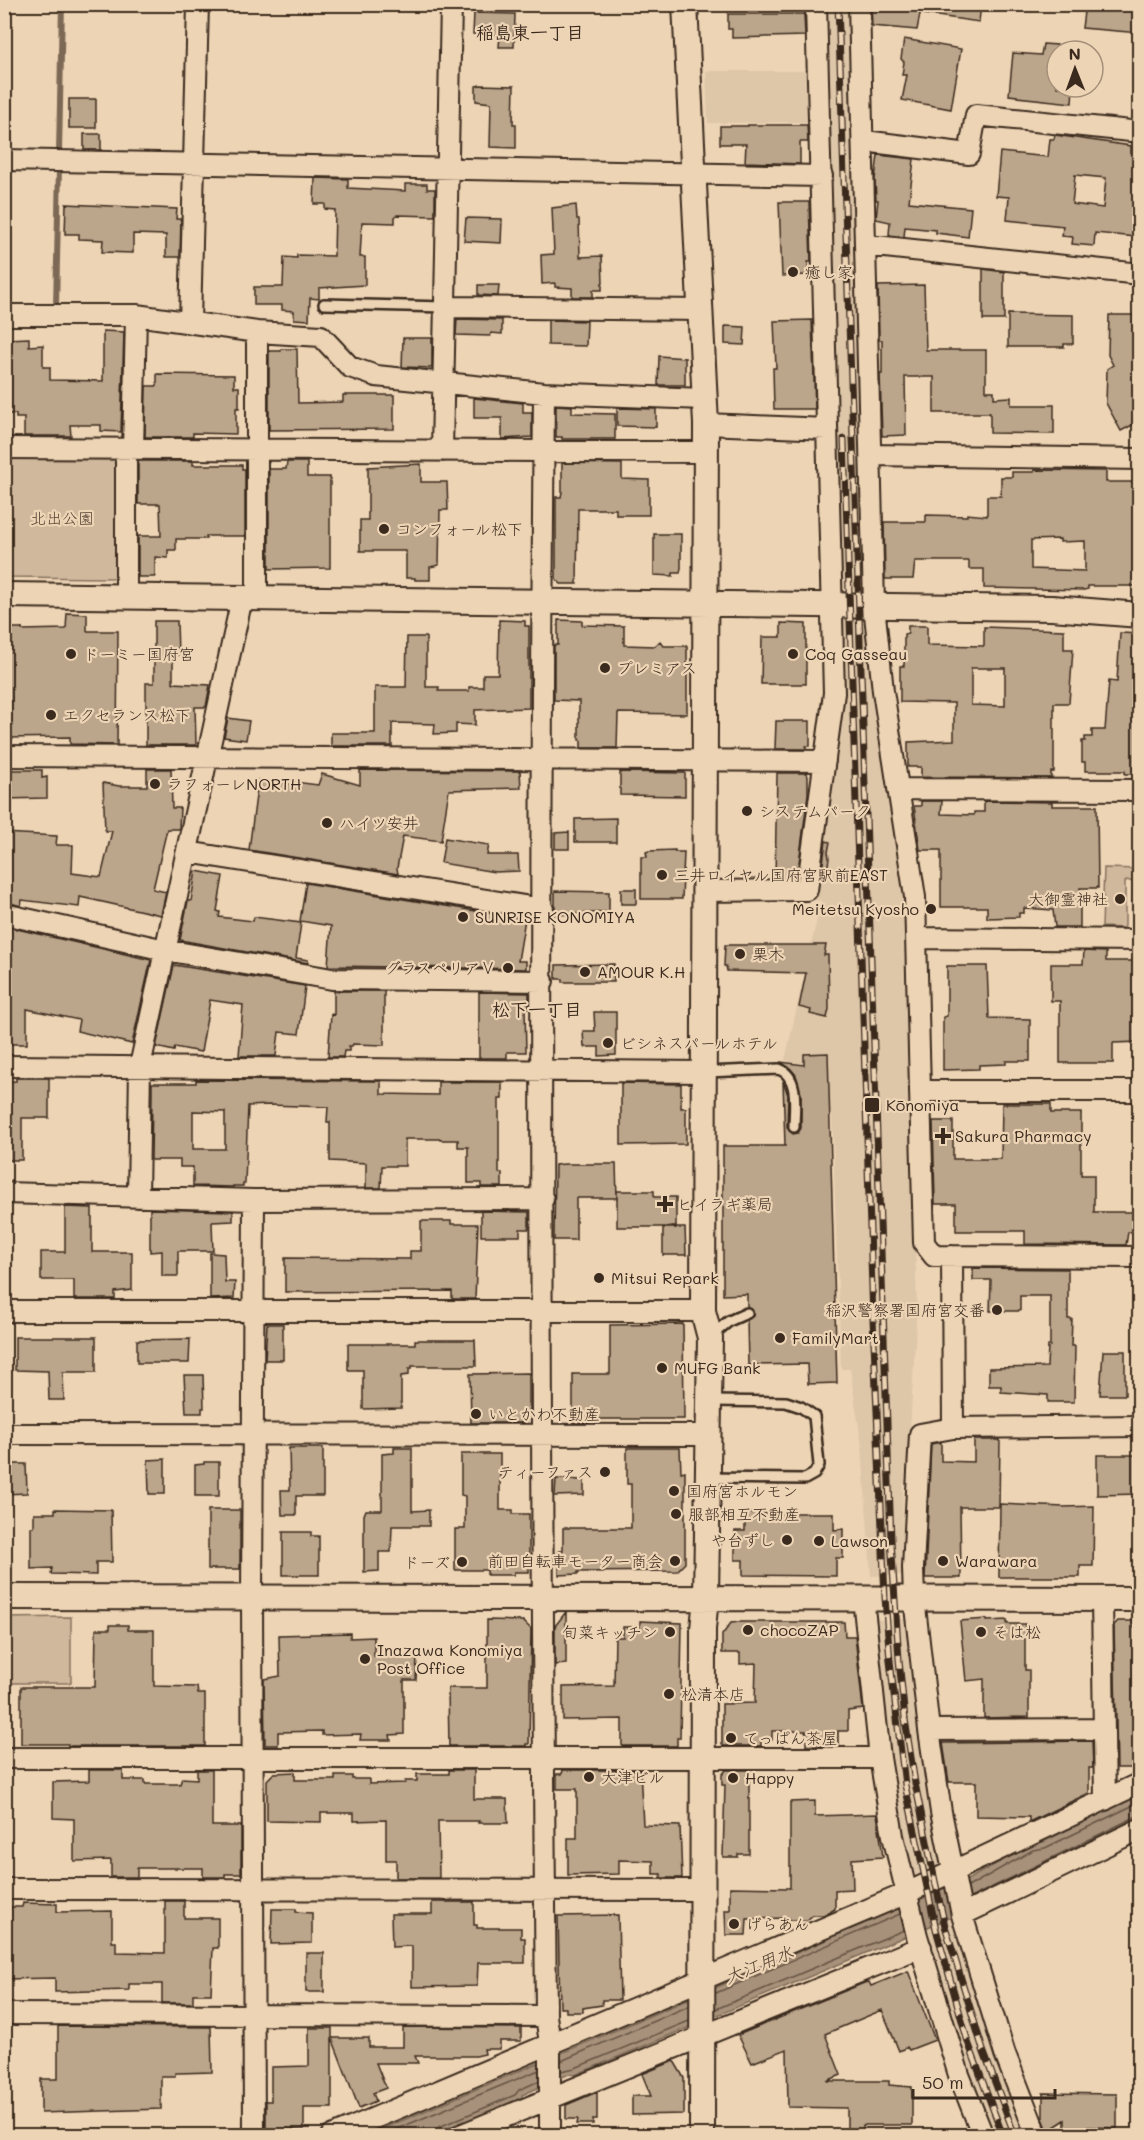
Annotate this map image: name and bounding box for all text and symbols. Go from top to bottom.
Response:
district label: 稲島東一丁目 [476,20,584,44]
north arrow [1045,39,1105,99]
text: N [1068,43,1081,64]
place label: 癒し家 [805,261,853,282]
marker: 癒し家 [786,265,800,279]
park label: 北出公園 [30,507,94,528]
place label: コンフォール松下 [396,518,523,539]
marker: コンフォール松下 [377,522,391,536]
place label: ドーミー国府宮 [83,643,195,664]
place label: Coq Gasseau [805,643,907,664]
marker: ドーミー国府宮 [64,647,78,661]
marker: Coq Gasseau [786,647,800,661]
place label: プレミアス [617,657,697,678]
marker: プレミアス [598,661,612,675]
place label: エクセランス松下 [63,704,191,725]
marker: エクセランス松下 [44,708,58,722]
place label: ラフォーレNORTH [167,773,301,794]
marker: ラフォーレNORTH [148,777,162,791]
place label: システムパーク [759,800,871,821]
marker: システムパーク [740,804,754,818]
place label: ハイツ安井 [339,812,419,833]
marker: ハイツ安井 [320,816,334,830]
place label: 三井ロイヤル国府宮駅前EAST [674,864,888,885]
marker: 三井ロイヤル国府宮駅前EAST [655,868,669,882]
place label: 大御霊神社 [1028,888,1108,909]
marker: 大御霊神社 [1113,892,1127,906]
place label: Meitetsu Kyosho [792,898,919,919]
marker: Meitetsu Kyosho [924,902,938,916]
place label: SUNRISE KONOMIYA [475,906,635,927]
marker: SUNRISE KONOMIYA [456,910,470,924]
place label: 栗木 [752,943,784,964]
marker: 栗木 [733,947,747,961]
place label: グラスペリアⅤ [385,957,496,978]
marker: グラスペリアⅤ [501,961,515,975]
place label: AMOUR K.H [597,961,685,982]
marker: AMOUR K.H [578,965,592,979]
district label: 松下一丁目 [492,997,582,1021]
place label: ビシネスパールホテル [620,1032,778,1053]
marker: ビシネスパールホテル [601,1036,615,1050]
place label: Kōnomiya [886,1094,960,1115]
marker: Kōnomiya [863,1096,881,1114]
place label: Sakura Pharmacy [955,1125,1092,1146]
marker: Sakura Pharmacy [936,1129,950,1143]
place label: ヒイラギ薬局 [677,1193,773,1214]
marker: ヒイラギ薬局 [658,1197,672,1211]
place label: Mitsui Repark [611,1267,719,1288]
marker: Mitsui Repark [592,1271,606,1285]
place label: 稲沢警察署国府宮交番 [825,1299,985,1320]
marker: 稲沢警察署国府宮交番 [990,1303,1004,1317]
place label: FamilyMart [792,1327,879,1348]
marker: FamilyMart [773,1331,787,1345]
place label: MUFG Bank [674,1357,761,1378]
marker: MUFG Bank [655,1361,669,1375]
place label: いとかわ不動産 [488,1403,600,1424]
marker: いとかわ不動産 [469,1407,483,1421]
place label: ティーファス [498,1461,593,1482]
marker: ティーファス [598,1465,612,1479]
place label: 国府宮ホルモン [686,1480,798,1501]
marker: 国府宮ホルモン [667,1484,681,1498]
place label: 服部相互不動産 [688,1503,800,1524]
marker: 服部相互不動産 [669,1507,683,1521]
place label: や台ずし [711,1529,775,1550]
place label: Lawson [831,1530,888,1551]
marker: や台ずし [780,1533,794,1547]
marker: Lawson [812,1534,826,1548]
place label: 前田自転車モーター商会 [487,1550,663,1571]
place label: Warawara [955,1550,1037,1571]
place label: ドーズ [403,1551,450,1572]
marker: 前田自転車モーター商会 [668,1554,682,1568]
marker: Warawara [936,1554,950,1568]
marker: ドーズ [455,1555,469,1569]
place label: chocoZAP [760,1619,839,1640]
place label: 旬菜キッチン [562,1621,658,1642]
place label: そは松 [993,1621,1041,1642]
marker: chocoZAP [741,1623,755,1637]
marker: 旬菜キッチン [663,1625,677,1639]
marker: そは松 [974,1625,988,1639]
place label: Inazawa Konomiya Post Office [377,1639,523,1678]
marker: Inazawa Konomiya Post Office [358,1652,372,1666]
place label: 松清本店 [681,1683,745,1704]
marker: 松清本店 [662,1687,676,1701]
place label: てっぱん茶屋 [743,1727,838,1748]
marker: てっぱん茶屋 [724,1731,738,1745]
place label: 大津ビル [601,1766,665,1787]
place label: Happy [745,1767,794,1788]
marker: 大津ビル [582,1770,596,1784]
marker: Happy [726,1771,740,1785]
place label: げらあん [746,1913,810,1934]
marker: げらあん [727,1917,741,1931]
water label: 大江用水 [721,1939,796,1989]
scale bar [913,2062,1056,2100]
text: 50 m [922,2070,964,2094]

